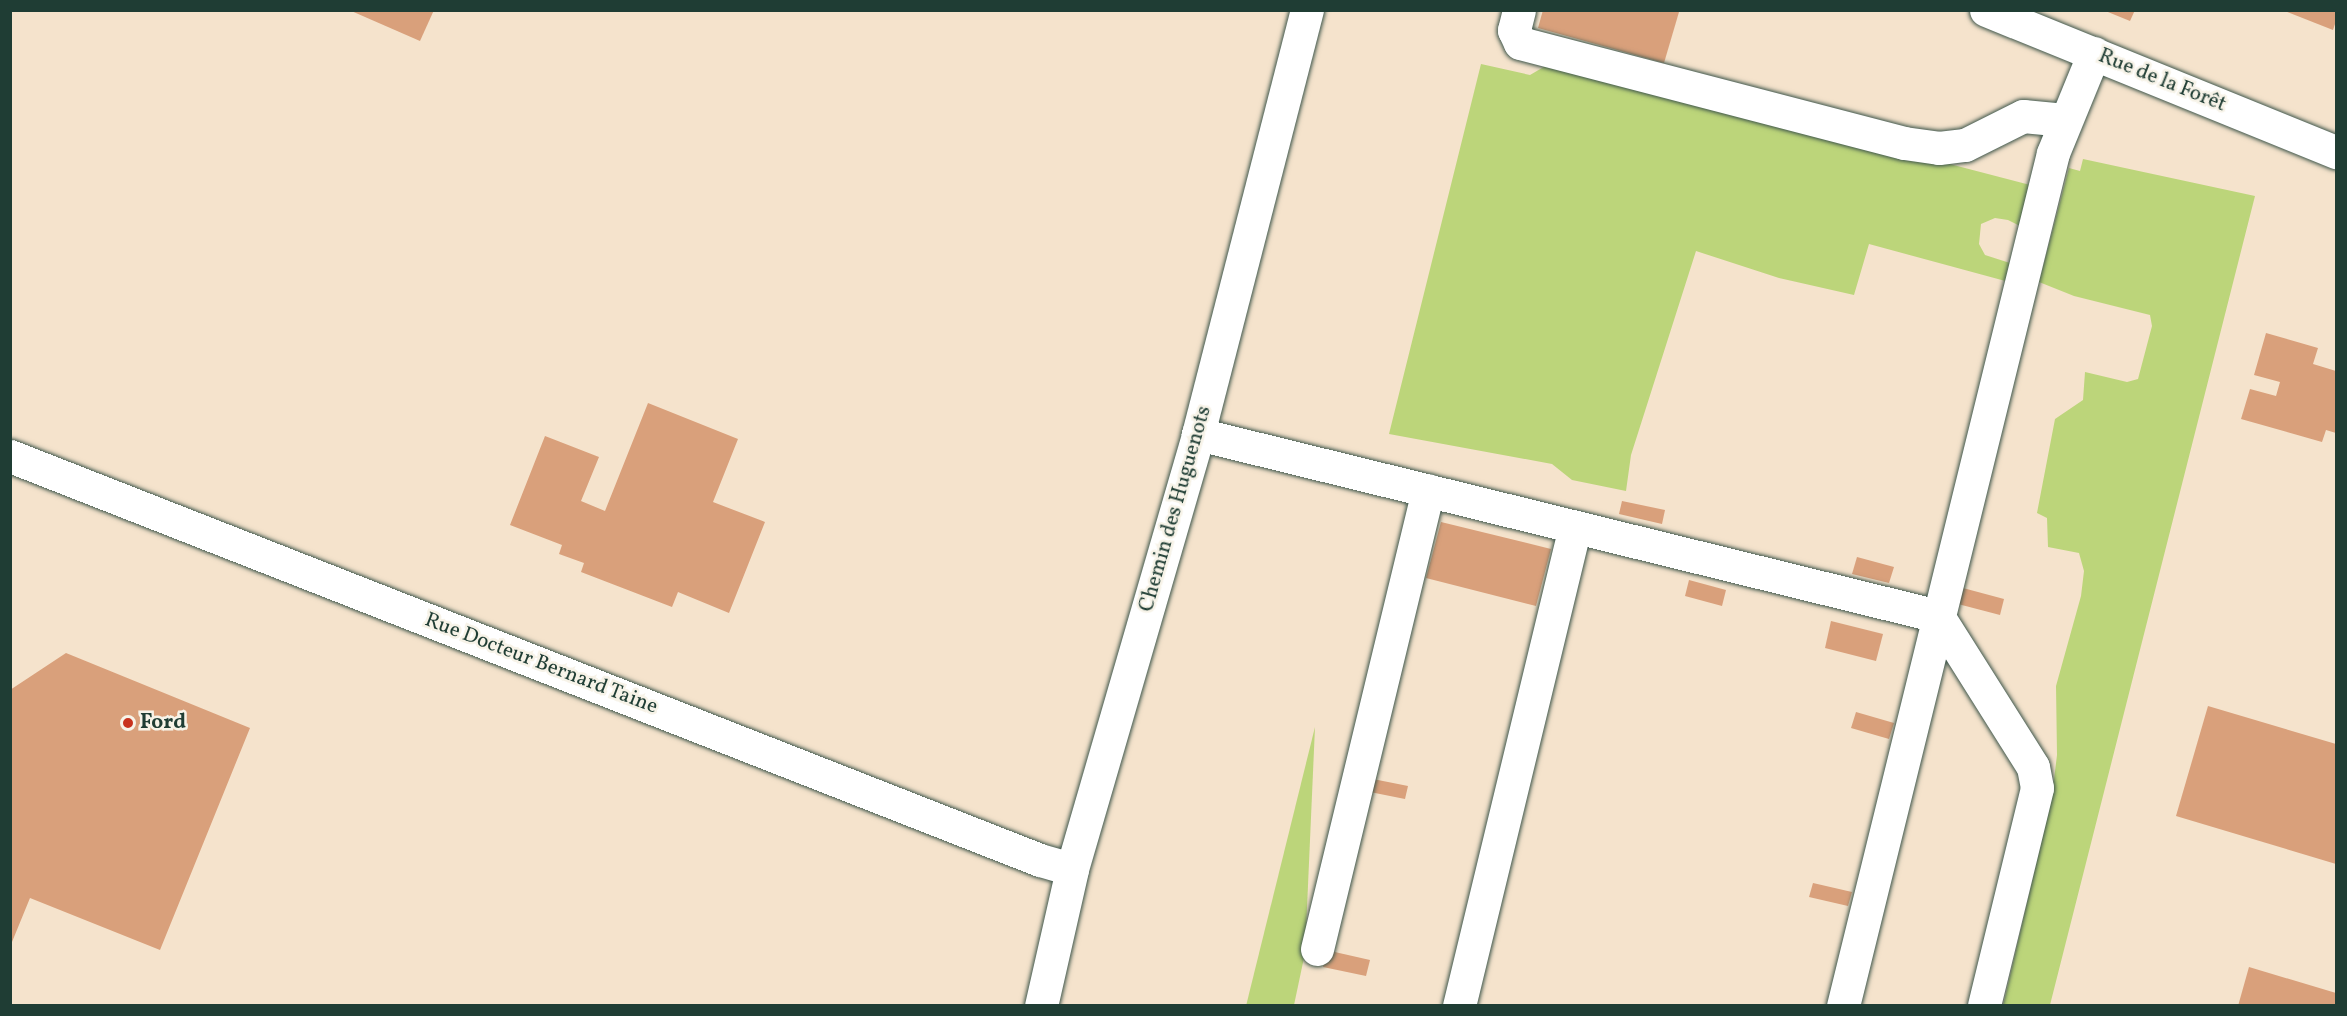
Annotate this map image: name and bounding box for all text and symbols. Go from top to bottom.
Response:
street label: Rue de la Forêt [2095,44,2229,118]
street label: Chemin des Huguenots [1135,403,1217,615]
street label: Rue Docteur Bernard Taine [421,608,661,720]
place label: Ford [140,710,186,736]
marker: Ford [121,716,135,730]

